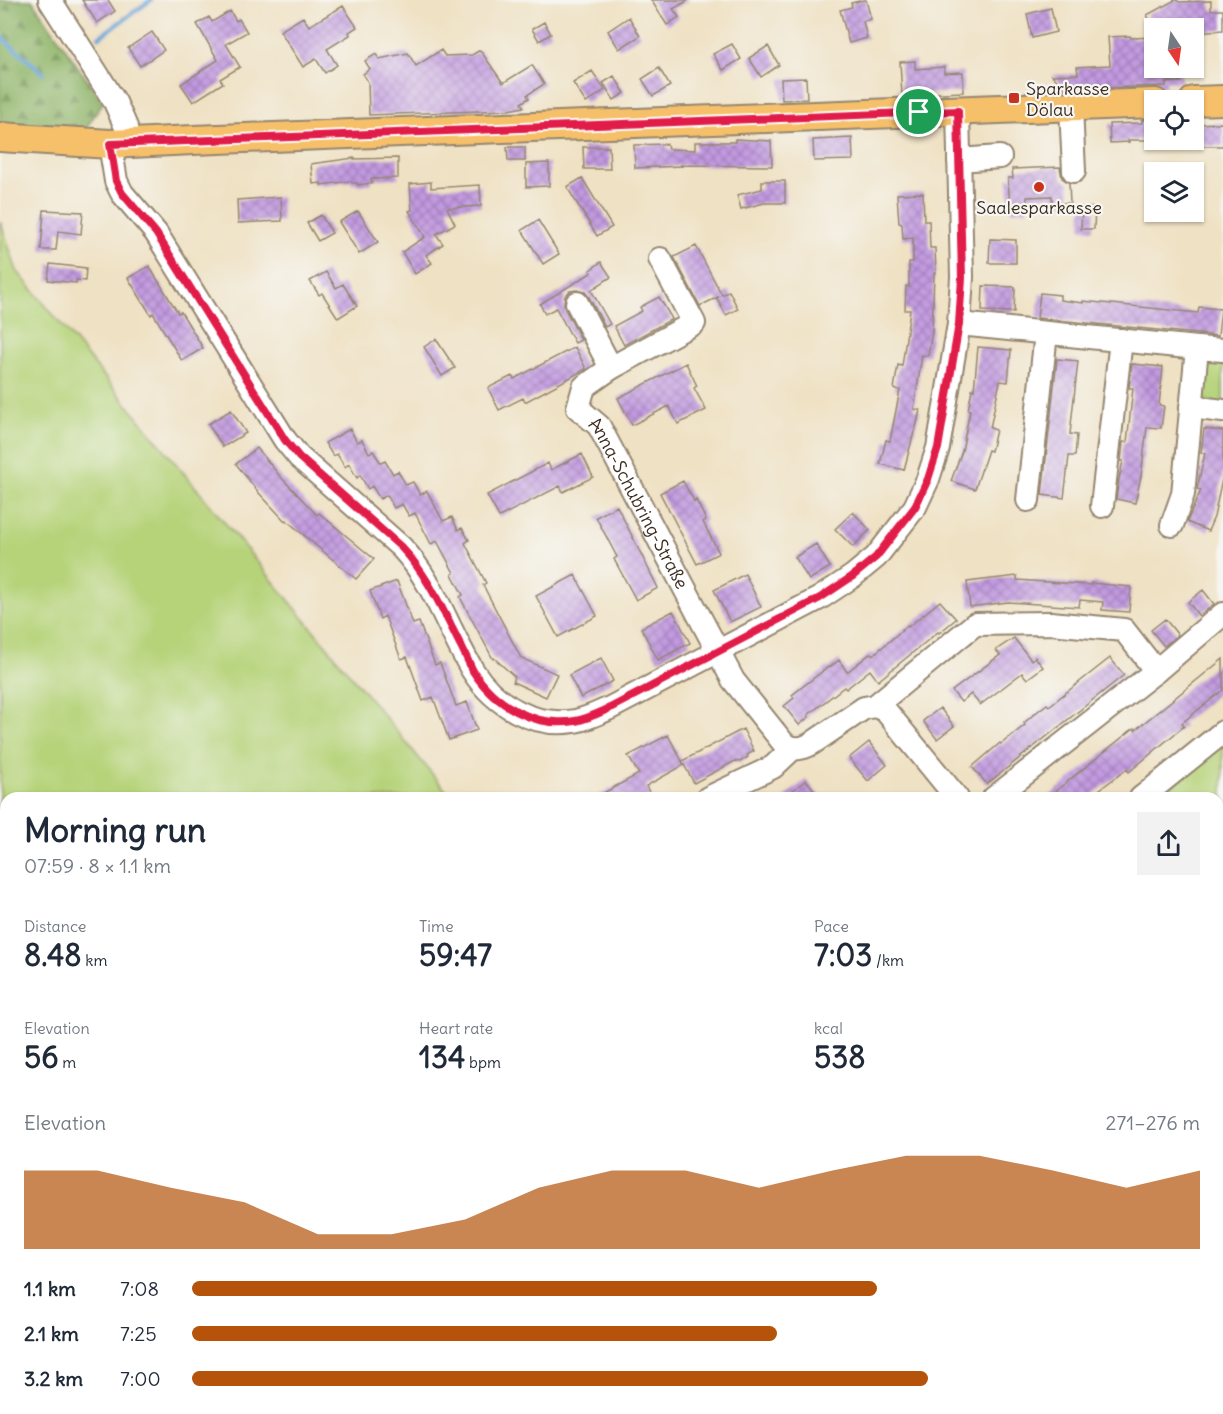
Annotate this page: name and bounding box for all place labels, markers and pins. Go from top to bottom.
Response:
place label: Sparkasse Dölau [1026,77,1109,121]
pin [893,86,944,137]
marker: Sparkasse Dölau [1007,91,1021,105]
marker: Saalesparkasse [1032,180,1046,194]
place label: Saalesparkasse [976,196,1102,219]

